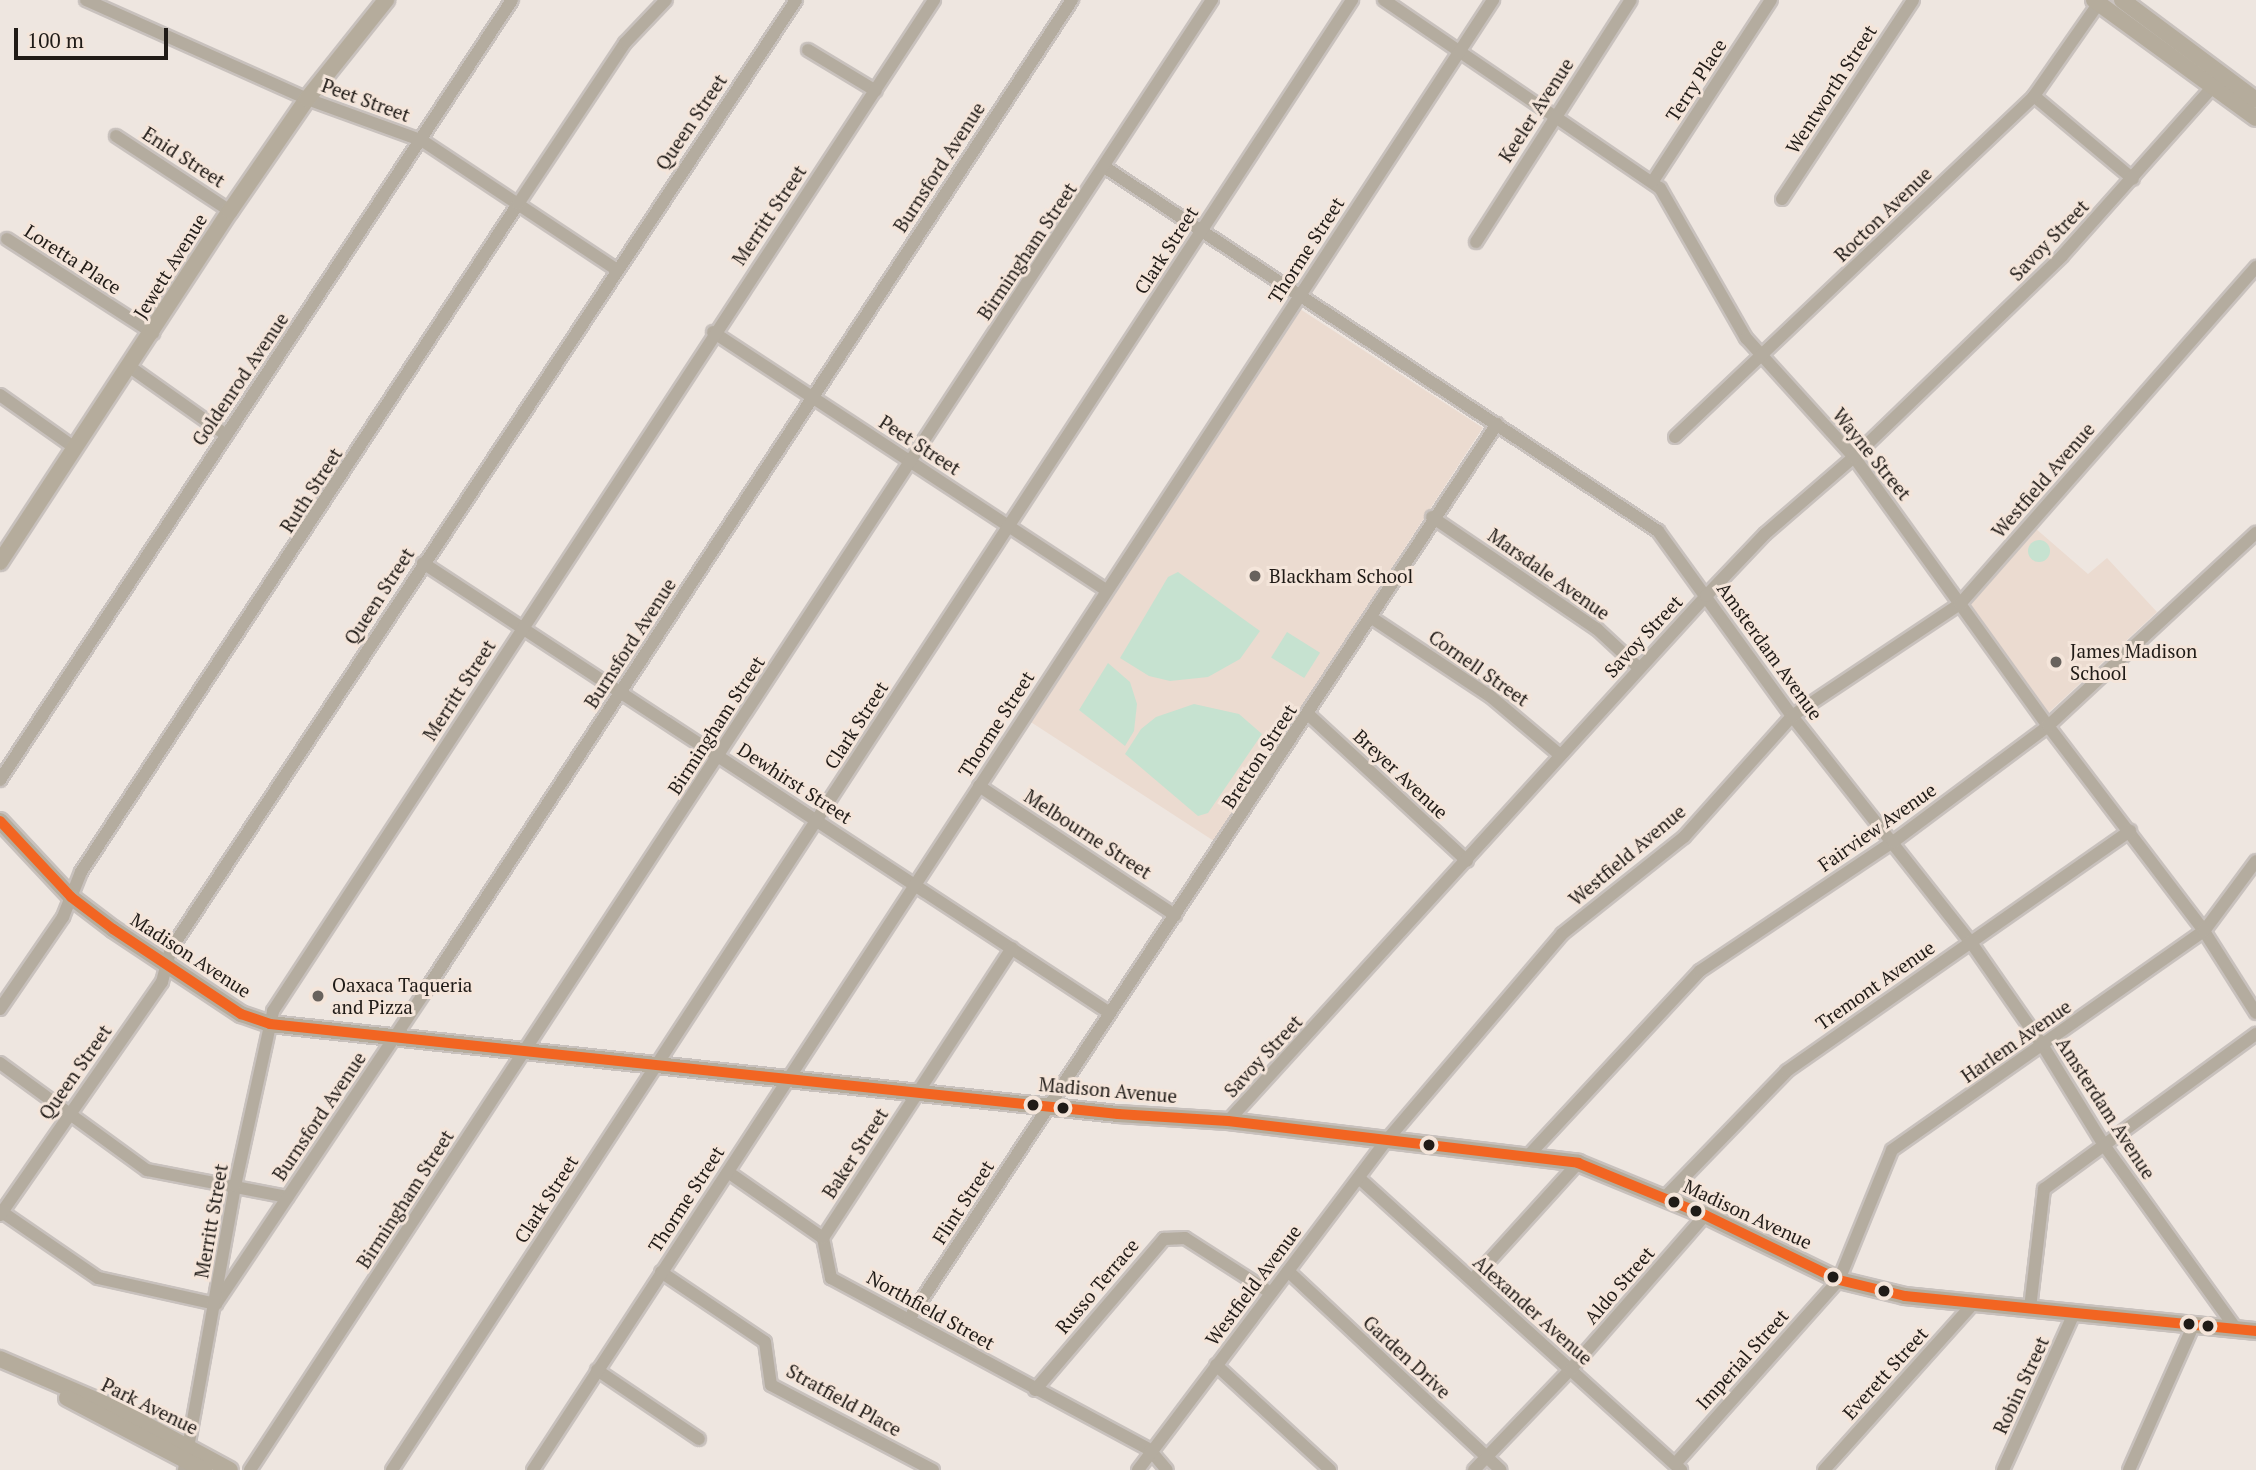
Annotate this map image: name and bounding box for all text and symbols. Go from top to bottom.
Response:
scale bar [18,14,172,58]
street label: Wentworth Street [1781,20,1881,158]
text: 100 m [27,26,84,54]
street label: Terry Place [1661,34,1731,126]
street label: Keeler Avenue [1494,54,1578,166]
street label: Queen Street [651,70,731,174]
street label: Peet Street [319,74,413,126]
street label: Burnsford Avenue [888,98,990,236]
street label: Enid Street [138,122,230,192]
street label: Merritt Street [727,161,811,269]
street label: Rocton Avenue [1829,162,1937,266]
street label: Birmingham Street [973,178,1081,324]
street label: Thorme Street [1263,193,1349,307]
street label: Savoy Street [2005,195,2093,285]
street label: Clark Street [1129,202,1203,298]
street label: Jewett Avenue [129,209,211,323]
street label: Loretta Place [20,219,126,299]
street label: Goldenrod Avenue [187,308,293,450]
street label: Wayne Street [1828,403,1916,505]
street label: Peet Street [875,410,965,480]
street label: Westfield Avenue [1987,418,2099,542]
street label: Ruth Street [275,443,347,537]
street label: Marsdale Avenue [1484,523,1614,625]
street label: Queen Street [339,543,419,649]
place label: Blackham School [1269,565,1413,587]
marker: Blackham School [1247,568,1263,584]
street label: Burnsford Avenue [579,574,681,712]
street label: Amsterdam Avenue [1712,578,1828,724]
street label: Savoy Street [1599,590,1687,682]
street label: Cornell Street [1424,625,1534,711]
street label: Merritt Street [418,635,500,745]
place label: James Madison School [2070,640,2197,684]
street label: Birmingham Street [663,651,769,799]
marker: James Madison School [2048,654,2064,670]
street label: Thorme Street [953,667,1039,781]
street label: Clark Street [819,677,893,773]
street label: Bretton Street [1217,700,1301,812]
street label: Breyer Avenue [1349,724,1453,824]
street label: Dewhirst Street [734,738,856,828]
street label: Fairview Avenue [1814,778,1940,876]
street label: Melbourne Street [1020,784,1156,884]
street label: Westfield Avenue [1564,800,1690,910]
street label: Madison Avenue [126,908,256,1002]
street label: Tremont Avenue [1811,935,1939,1035]
place label: Oaxaca Taqueria and Pizza [332,974,472,1018]
marker: Oaxaca Taqueria and Pizza [310,988,326,1004]
street label: Harlem Avenue [1957,995,2075,1087]
street label: Savoy Street [1219,1010,1307,1102]
street label: Queen Street [34,1020,116,1124]
street label: Amsterdam Avenue [2052,1033,2160,1183]
street label: Burnsford Avenue [267,1047,371,1185]
street label: Madison Avenue [1038,1073,1178,1107]
unlabelled marker [1026,1098,1040,1112]
unlabelled marker [1056,1101,1070,1115]
street label: Baker Street [817,1104,893,1202]
street label: Birmingham Street [352,1125,458,1273]
unlabelled marker [1422,1138,1436,1152]
street label: Thorme Street [643,1142,729,1256]
street label: Clark Street [509,1151,583,1247]
street label: Flint Street [927,1156,999,1248]
street label: Merritt Street [190,1162,232,1280]
street label: Madison Avenue [1680,1174,1816,1254]
unlabelled marker [1667,1195,1681,1209]
unlabelled marker [1689,1204,1703,1218]
street label: Westfield Avenue [1200,1220,1306,1350]
street label: Russo Terrace [1051,1234,1143,1338]
street label: Aldo Street [1579,1242,1659,1328]
street label: Alexander Avenue [1469,1250,1597,1370]
street label: Northfield Street [863,1266,999,1354]
unlabelled marker [1826,1270,1840,1284]
unlabelled marker [1877,1284,1891,1298]
street label: Imperial Street [1691,1304,1793,1414]
street label: Garden Drive [1359,1311,1455,1403]
unlabelled marker [2182,1317,2196,1331]
unlabelled marker [2201,1319,2215,1333]
street label: Everett Street [1838,1322,1932,1424]
street label: Robin Street [1988,1333,2054,1437]
street label: Stratfield Place [783,1359,905,1441]
street label: Park Avenue [98,1373,202,1439]

